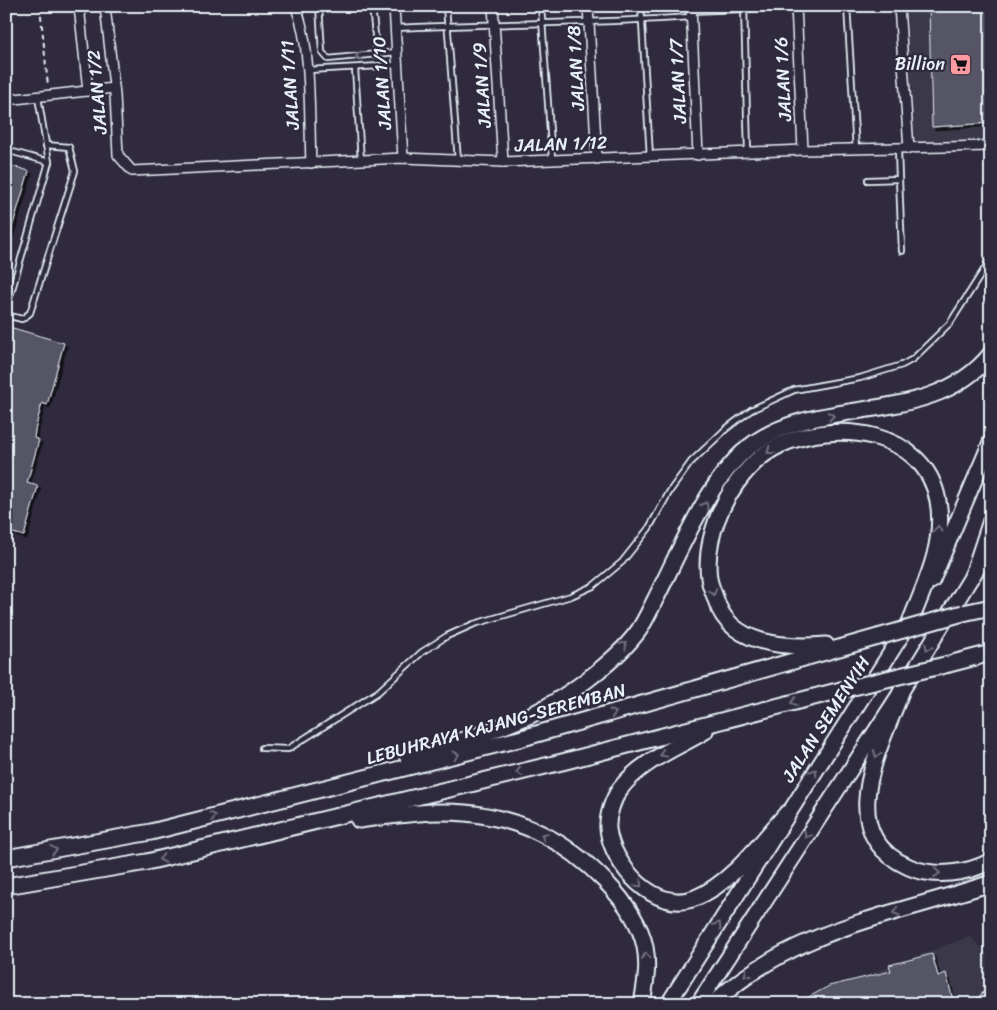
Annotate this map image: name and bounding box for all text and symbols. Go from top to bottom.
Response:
street label: JALAN 1/8 [558,25,594,112]
street label: JALAN 1/10 [363,35,401,132]
street label: JALAN 1/7 [660,36,696,125]
street label: JALAN 1/6 [765,36,801,123]
street label: JALAN 1/11 [271,39,309,132]
street label: JALAN 1/9 [463,41,501,130]
street label: JALAN 1/2 [77,48,117,137]
place label: Billion [895,48,945,80]
one-way arrow [355,50,363,61]
supermarket icon: Billion [949,52,973,76]
street label: JALAN 1/12 [513,126,608,162]
one-way arrow [827,412,836,422]
one-way arrow [767,446,776,454]
one-way arrow [699,501,709,510]
one-way arrow [932,525,943,533]
one-way arrow [708,588,718,596]
one-way arrow [618,642,627,651]
one-way arrow [924,642,934,651]
street label: JALAN SEMENYIH [772,649,879,789]
street label: LEBUHRAYA KAJANG-SEREMBAN [363,674,630,774]
one-way arrow [791,697,799,707]
one-way arrow [608,709,616,719]
one-way arrow [659,748,668,758]
one-way arrow [873,749,884,758]
one-way arrow [451,751,459,761]
one-way arrow [514,766,523,777]
one-way arrow [807,769,817,778]
one-way arrow [209,811,218,822]
one-way arrow [804,830,814,839]
one-way arrow [541,832,550,842]
one-way arrow [50,845,59,855]
one-way arrow [157,853,166,864]
one-way arrow [933,867,941,878]
one-way arrow [633,878,642,887]
one-way arrow [893,906,901,916]
one-way arrow [711,922,721,931]
one-way arrow [641,951,652,959]
one-way arrow [744,969,753,977]

